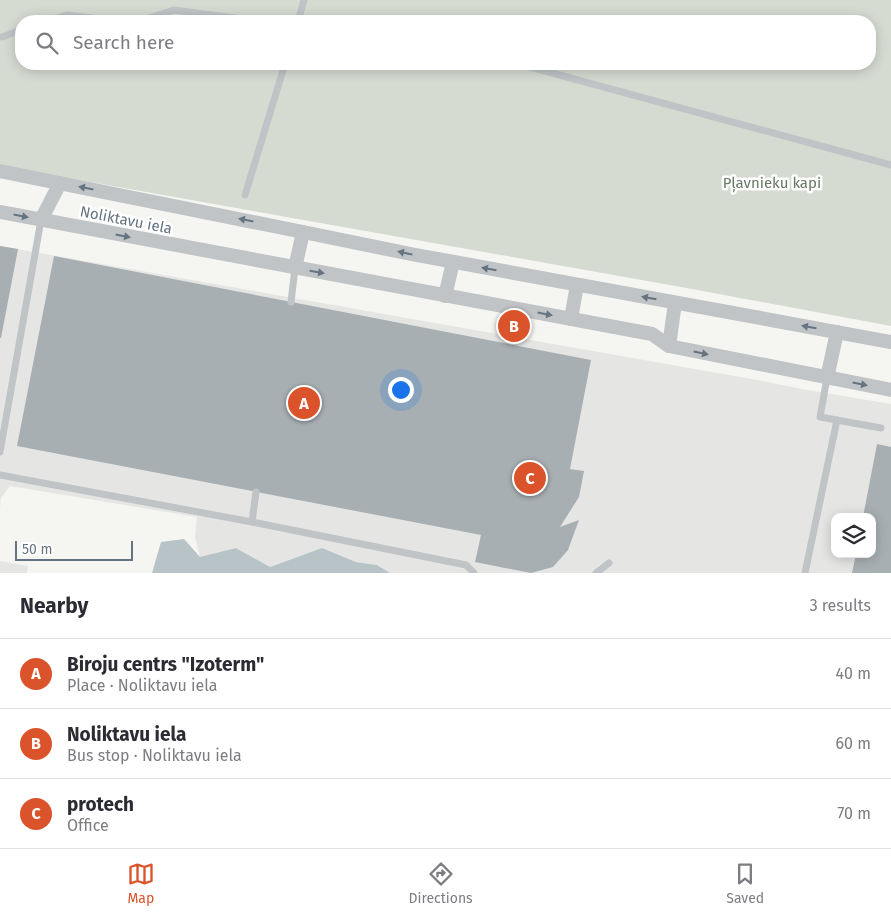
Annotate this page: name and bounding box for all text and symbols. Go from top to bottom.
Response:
search box [15,15,876,70]
icon: search [33,29,61,57]
text: Search here [73,31,174,54]
park label: Pļavnieku kapi [723,174,821,193]
one-way arrow [79,184,94,192]
street label: Noliktavu iela [78,202,174,238]
one-way arrow [13,213,29,221]
one-way arrow [238,216,253,224]
one-way arrow [116,232,131,240]
one-way arrow [397,249,412,257]
one-way arrow [481,264,497,272]
one-way arrow [310,269,326,277]
one-way arrow [641,294,656,302]
pin: B [498,307,530,345]
one-way arrow [537,311,553,319]
one-way arrow [800,323,816,331]
one-way arrow [694,349,710,357]
your location [388,377,414,403]
one-way arrow [853,381,869,389]
pin: A [288,384,320,422]
pin: C [514,459,546,497]
map controls [831,513,876,558]
button: layers [831,513,876,558]
scale bar [15,538,132,561]
text: 50 m [22,541,53,558]
text: Nearby [20,593,88,619]
text: 3 results [810,596,871,615]
text: Biroju centrs "Izoterm" [67,653,264,676]
text: A [31,664,41,683]
text: 40 m [836,664,871,683]
text: Place · Noliktavu iela [67,676,218,695]
text: Noliktavu iela [67,723,186,746]
text: B [31,734,41,753]
text: 60 m [836,734,871,753]
text: Bus stop · Noliktavu iela [67,746,242,765]
text: protech [67,793,134,816]
text: C [31,804,41,823]
text: 70 m [837,804,871,823]
text: Office [67,816,109,835]
tab: Map [127,860,155,907]
tab: Directions [408,860,473,907]
tab: Saved [726,860,764,907]

